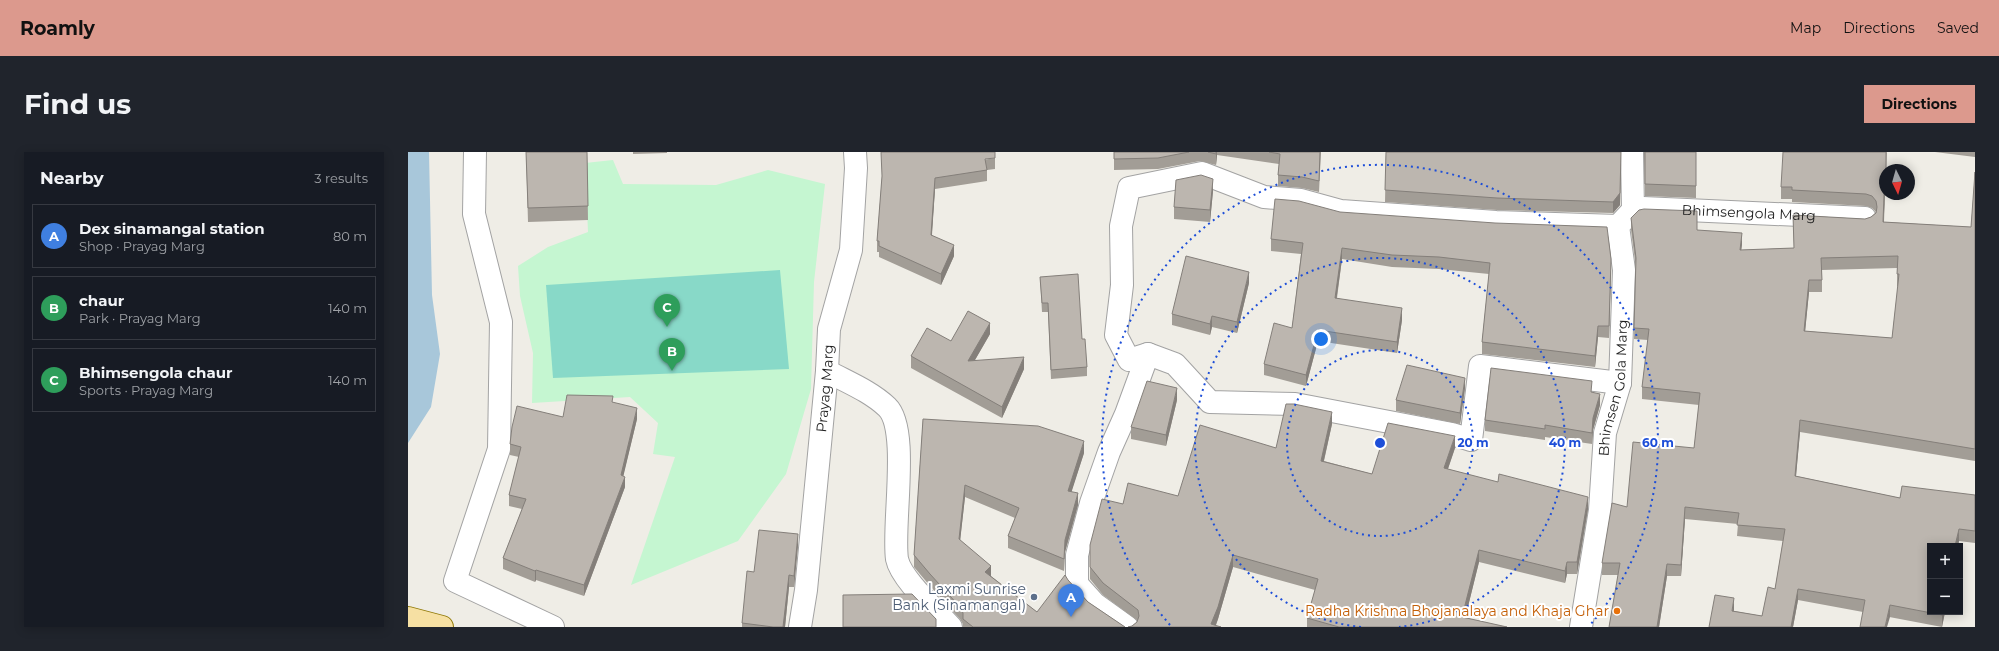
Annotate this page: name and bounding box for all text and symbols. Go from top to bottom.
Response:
text: Roamly [20,17,95,40]
text: Map [1790,19,1821,37]
text: Directions [1843,19,1915,37]
text: Saved [1937,19,1979,37]
button: Directions [1864,85,1975,123]
text: Find us [24,87,131,121]
north arrow [1879,164,1915,200]
text: Nearby [40,168,104,188]
text: 3 results [314,170,368,186]
street label: Bhimsengola Marg [1681,201,1816,225]
text: Dex sinamangal station [79,219,265,238]
text: A [49,228,59,244]
text: 80 m [333,228,367,244]
text: Shop · Prayag Marg [79,238,205,254]
text: chaur [79,291,124,310]
pin: C [654,294,680,327]
text: B [49,300,59,316]
text: 140 m [328,300,367,316]
text: Park · Prayag Marg [79,310,201,326]
street label: Bhimsen Gola Marg [1595,319,1631,457]
your location [1311,329,1331,349]
pin: B [659,338,685,371]
street label: Prayag Marg [812,344,837,433]
text: Bhimsengola chaur [79,363,233,382]
text: C [49,372,59,388]
text: 140 m [328,372,367,388]
text: Sports · Prayag Marg [79,382,213,398]
text: 20 m [1457,435,1489,450]
text: 40 m [1549,435,1581,450]
text: 60 m [1642,435,1674,450]
centre of rings [1373,436,1387,450]
map controls [1927,543,1963,615]
button: + [1927,543,1963,579]
button: − [1927,579,1963,615]
place label: Laxmi Sunrise Bank (Sinamangal) [892,580,1026,614]
pin: A [1058,584,1084,617]
marker: Laxmi Sunrise Bank (Sinamangal) [1029,592,1039,602]
place label: Radha Krishna Bhojanalaya and Khaja Ghar [1305,602,1609,620]
marker: Radha Krishna Bhojanalaya and Khaja Ghar [1612,606,1622,616]

